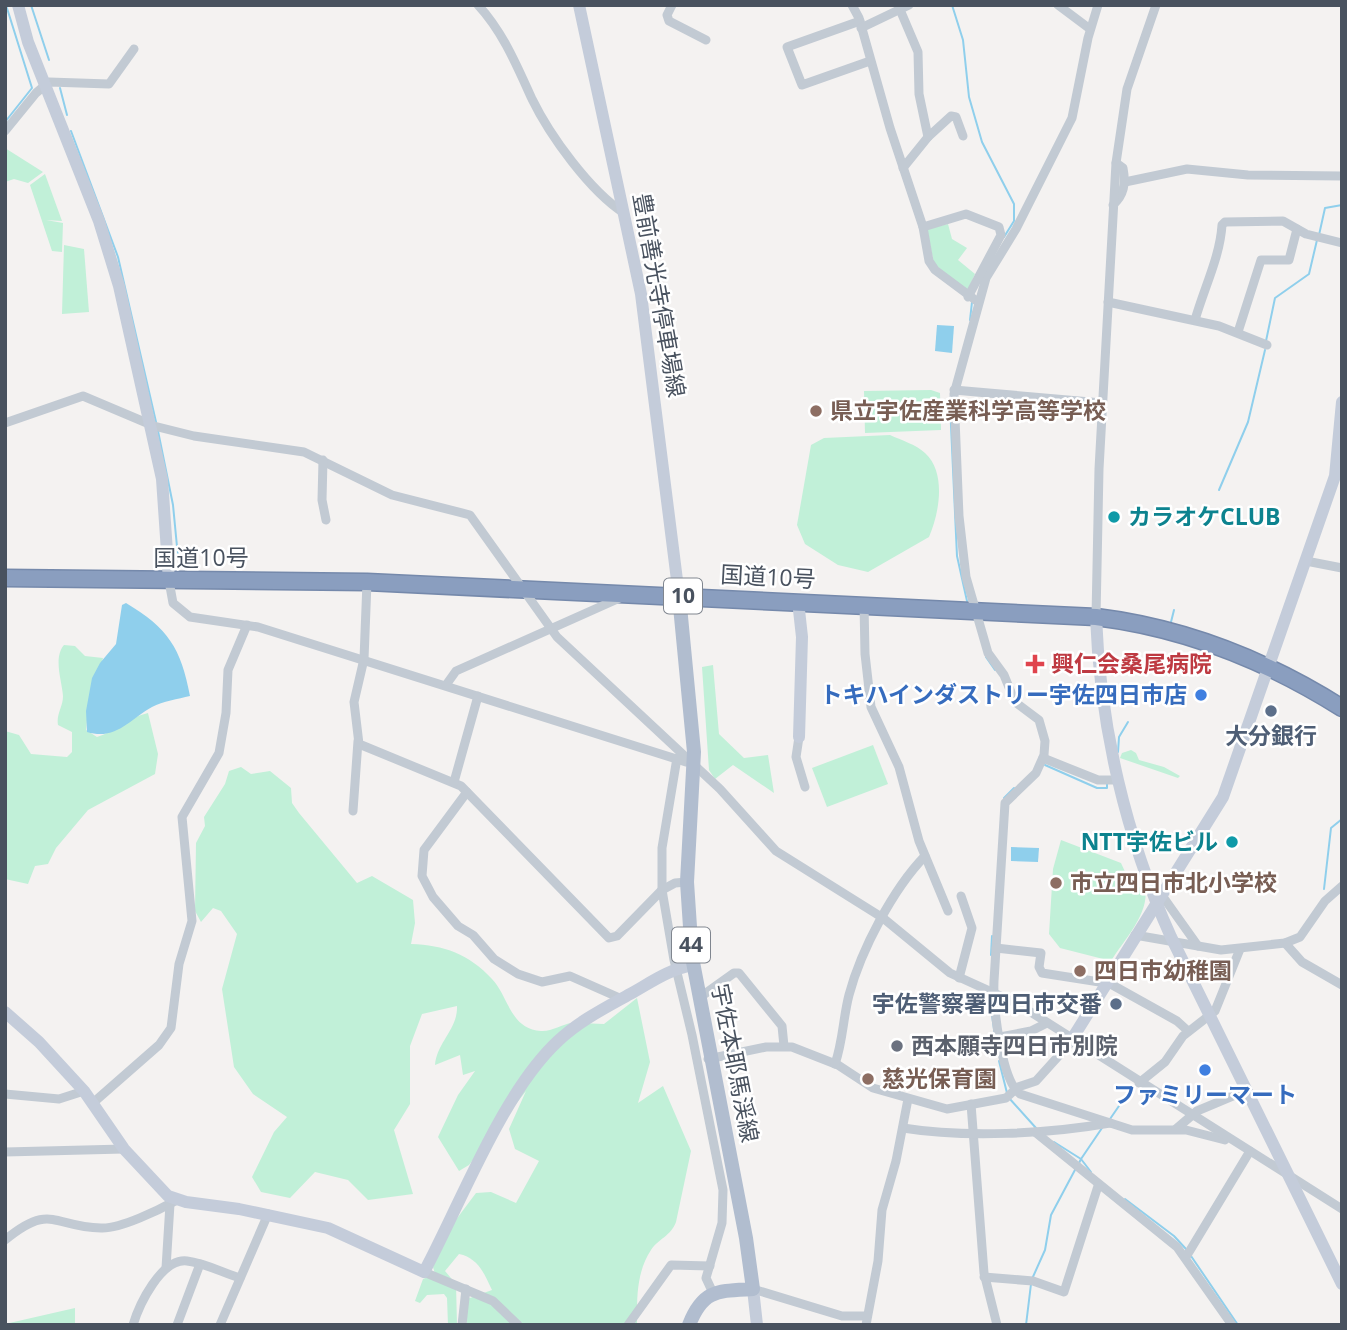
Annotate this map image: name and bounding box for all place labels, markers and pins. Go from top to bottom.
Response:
place label: 県立宇佐産業科学高等学校 [830,394,1106,426]
marker: 県立宇佐産業科学高等学校 [808,403,824,419]
place label: カラオケCLUB [1128,500,1281,532]
marker: カラオケCLUB [1106,509,1122,525]
place label: 興仁会桑尾病院 [1051,647,1212,679]
marker: 興仁会桑尾病院 [1025,654,1045,674]
place label: トキハインダストリー宇佐四日市店 [819,678,1187,710]
marker: トキハインダストリー宇佐四日市店 [1193,687,1209,703]
marker: 大分銀行 [1263,703,1279,719]
place label: 大分銀行 [1225,719,1317,751]
place label: NTT宇佐ビル [1081,825,1218,857]
marker: NTT宇佐ビル [1224,834,1240,850]
place label: 市立四日市北小学校 [1070,866,1277,898]
marker: 市立四日市北小学校 [1048,875,1064,891]
place label: 四日市幼稚園 [1094,954,1232,986]
marker: 四日市幼稚園 [1072,963,1088,979]
place label: 宇佐警察署四日市交番 [872,987,1102,1019]
marker: 宇佐警察署四日市交番 [1108,996,1124,1012]
place label: 西本願寺四日市別院 [911,1029,1118,1061]
marker: 西本願寺四日市別院 [889,1038,905,1054]
place label: 慈光保育園 [882,1062,997,1094]
marker: ファミリーマート [1197,1062,1213,1078]
marker: 慈光保育園 [860,1071,876,1087]
place label: ファミリーマート [1113,1078,1297,1110]

